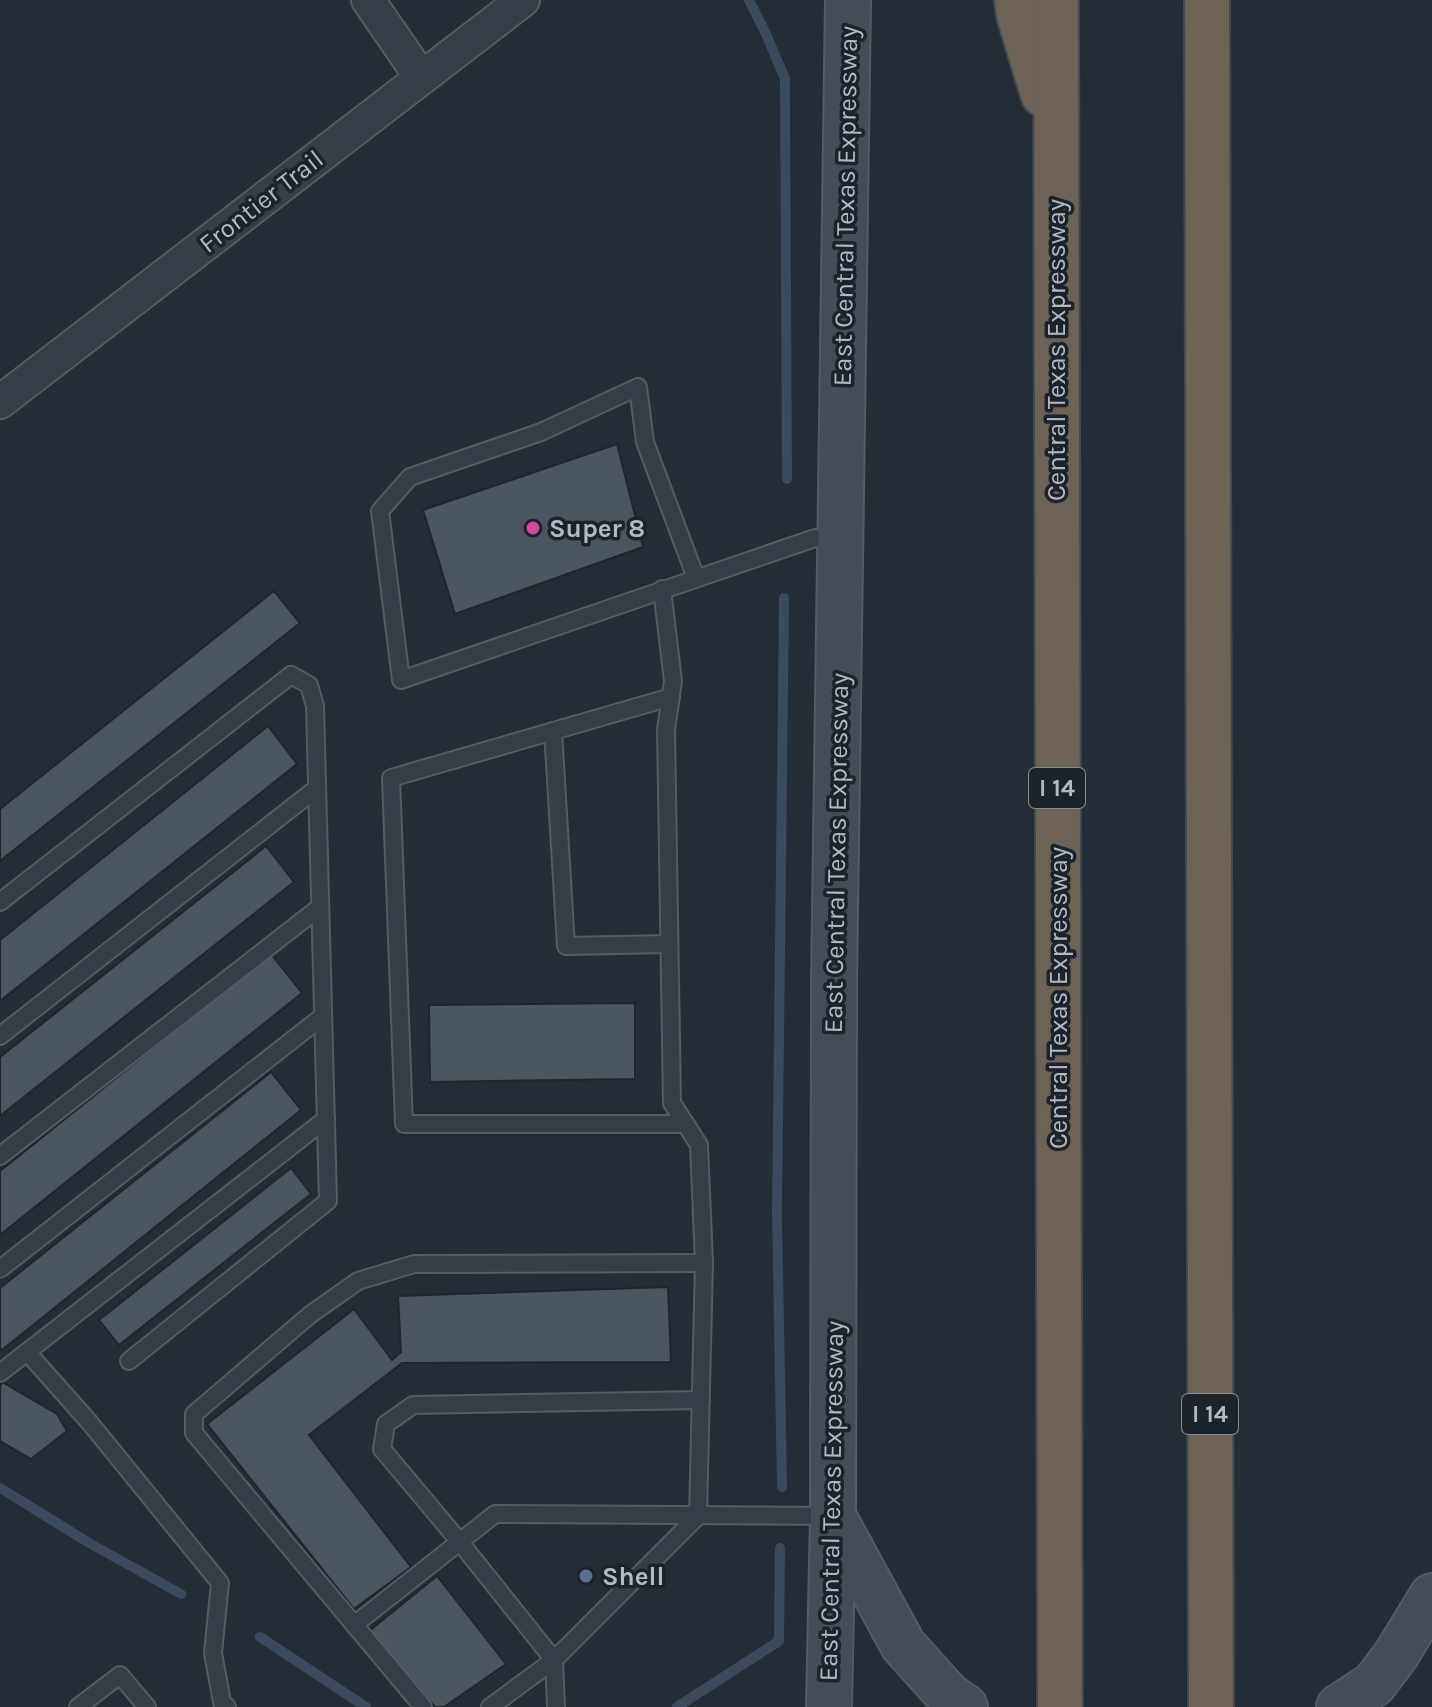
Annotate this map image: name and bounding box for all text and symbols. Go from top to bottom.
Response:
street label: East Central Texas Expressway [827,25,864,387]
street label: Frontier Trail [193,143,330,260]
street label: Central Texas Expressway [1041,199,1072,501]
place label: Super 8 [549,513,645,544]
marker: Super 8 [524,519,542,537]
street label: East Central Texas Expressway [818,672,855,1034]
road number: I 14 [1029,768,1085,808]
street label: Central Texas Expressway [1043,847,1074,1149]
street label: East Central Texas Expressway [813,1320,850,1682]
road number: I 14 [1182,1394,1238,1434]
place label: Shell [602,1561,664,1592]
marker: Shell [577,1567,595,1585]

